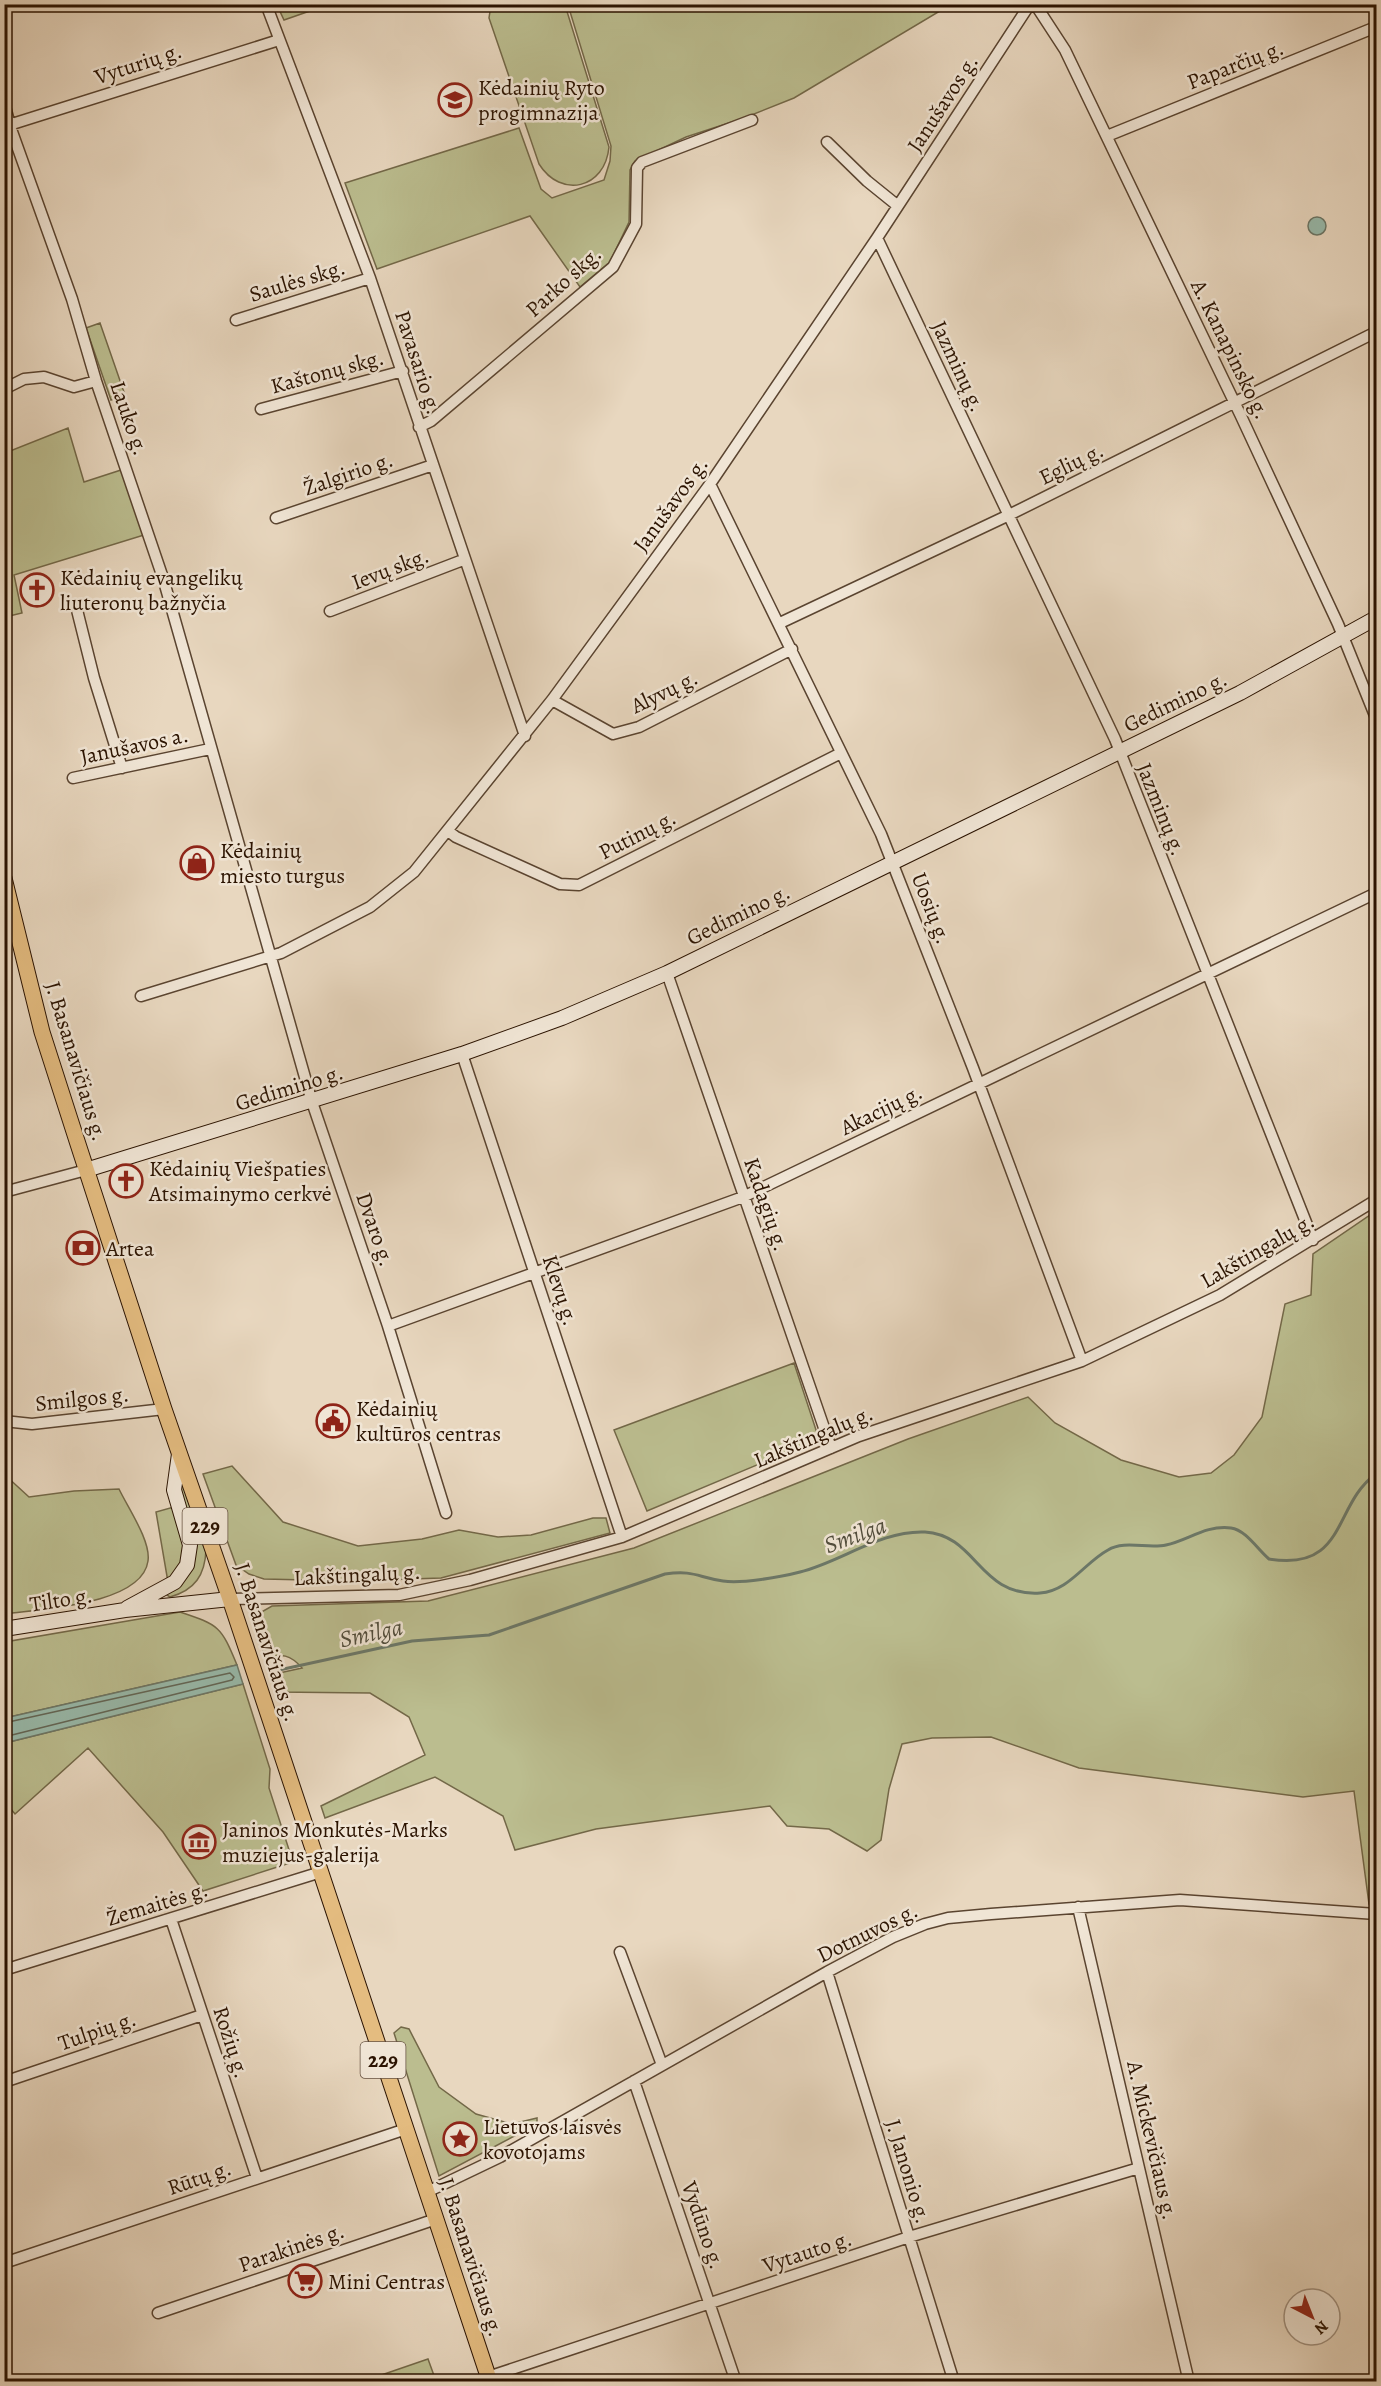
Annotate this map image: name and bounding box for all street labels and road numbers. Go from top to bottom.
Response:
street label: Paparčių g. [1183,33,1288,97]
street label: Vyturių g. [90,36,186,92]
street label: Janušavos g. [900,49,986,158]
street label: Parko skg. [519,239,608,324]
street label: Saulės skg. [246,252,349,310]
street label: A. Kanapinsko g. [1183,274,1277,424]
street label: Pavasario g. [387,306,449,418]
street label: Jazminų g. [924,316,992,417]
street label: Kaštonų skg. [267,342,387,402]
street label: Lauko g. [102,377,156,460]
street label: Eglių g. [1034,435,1109,492]
street label: Žalgirio g. [299,445,397,503]
street label: Janušavos g. [626,451,715,558]
street label: Ievų skg. [347,541,433,597]
street label: Alyvų g. [625,663,703,721]
street label: Gedimino g. [1119,664,1232,740]
street label: Janušavos a. [77,720,191,772]
street label: Jazminų g. [1129,759,1193,860]
street label: Putinų g. [593,803,681,867]
street label: Uosių g. [904,868,958,948]
street label: Gedimino g. [682,877,795,953]
street label: J. Basanavičiaus g. [38,978,115,1145]
street label: Gedimino g. [231,1057,347,1119]
street label: Akacijų g. [834,1077,928,1143]
street label: Kadagių g. [736,1154,796,1255]
street label: Dvaro g. [348,1188,402,1270]
street label: Lakštingalų g. [1195,1206,1320,1296]
street label: Klevų g. [535,1251,586,1330]
street label: Smilgos g. [34,1379,131,1419]
street label: Lakštingalų g. [749,1398,878,1476]
road number: 229 [182,1508,228,1544]
street label: Lakštingalų g. [293,1557,421,1593]
street label: J. Basanavičiaus g. [227,1559,307,1726]
street label: Tilto g. [28,1580,95,1620]
street label: Žemaitės g. [103,1874,212,1934]
street label: Dotnuvos g. [812,1896,923,1970]
street label: Rožių g. [205,2002,257,2082]
street label: Tulpių g. [54,2004,140,2058]
road number: 229 [360,2042,406,2078]
street label: A. Mickevičiaus g. [1119,2057,1185,2223]
street label: J. Janonio g. [878,2115,938,2227]
street label: Rūtų g. [163,2153,235,2203]
street label: J. Basanavičiaus g. [431,2174,511,2341]
street label: Vydūno g. [674,2176,732,2273]
street label: Parakinės g. [234,2216,348,2280]
street label: Vytauto g. [758,2223,856,2281]

